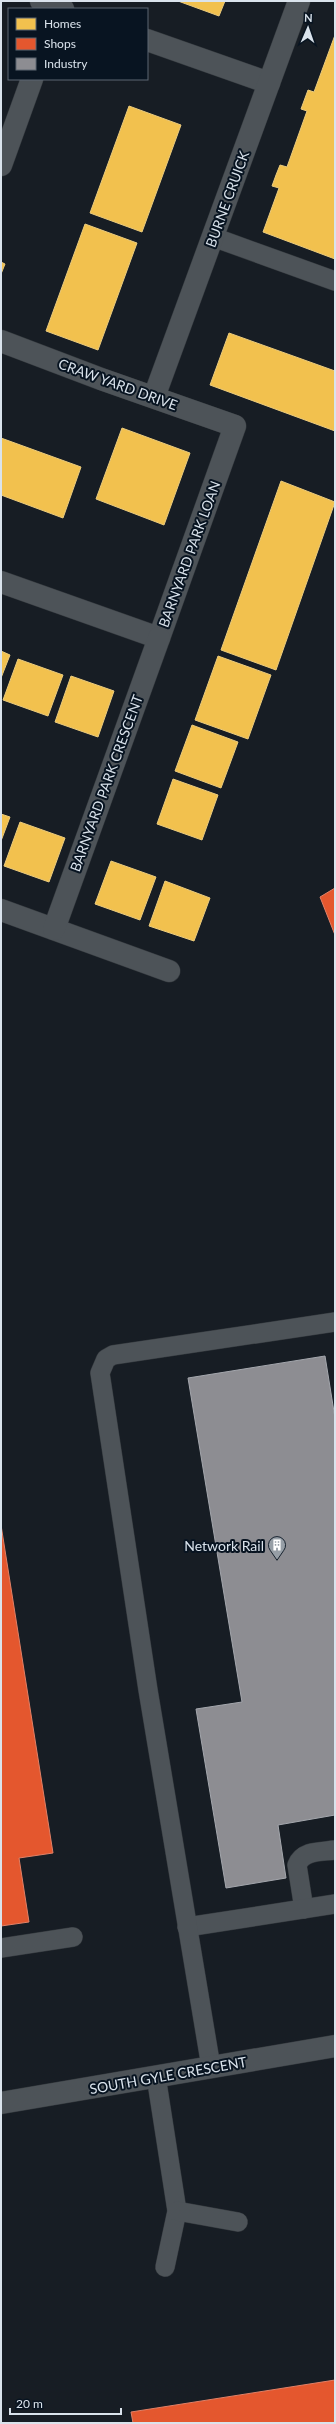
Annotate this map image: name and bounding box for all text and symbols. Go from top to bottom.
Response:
legend [8,8,148,80]
north arrow [288,8,328,48]
text: N [304,11,313,24]
text: Homes [44,16,81,31]
text: Shops [44,36,76,51]
text: Industry [44,56,88,71]
street label: BURNE CRUICK [202,148,253,250]
street label: CRAW YARD DRIVE [56,355,180,413]
street label: BARNYARD PARK LOAN [155,478,223,630]
street label: BARNYARD PARK CRESCENT [66,692,146,874]
building icon: Network Rail [267,1535,287,1560]
place label: Network Rail [184,1537,264,1554]
street label: SOUTH GYLE CRESCENT [88,2053,249,2097]
scale bar [10,2390,121,2416]
text: 20 m [16,2396,43,2411]

